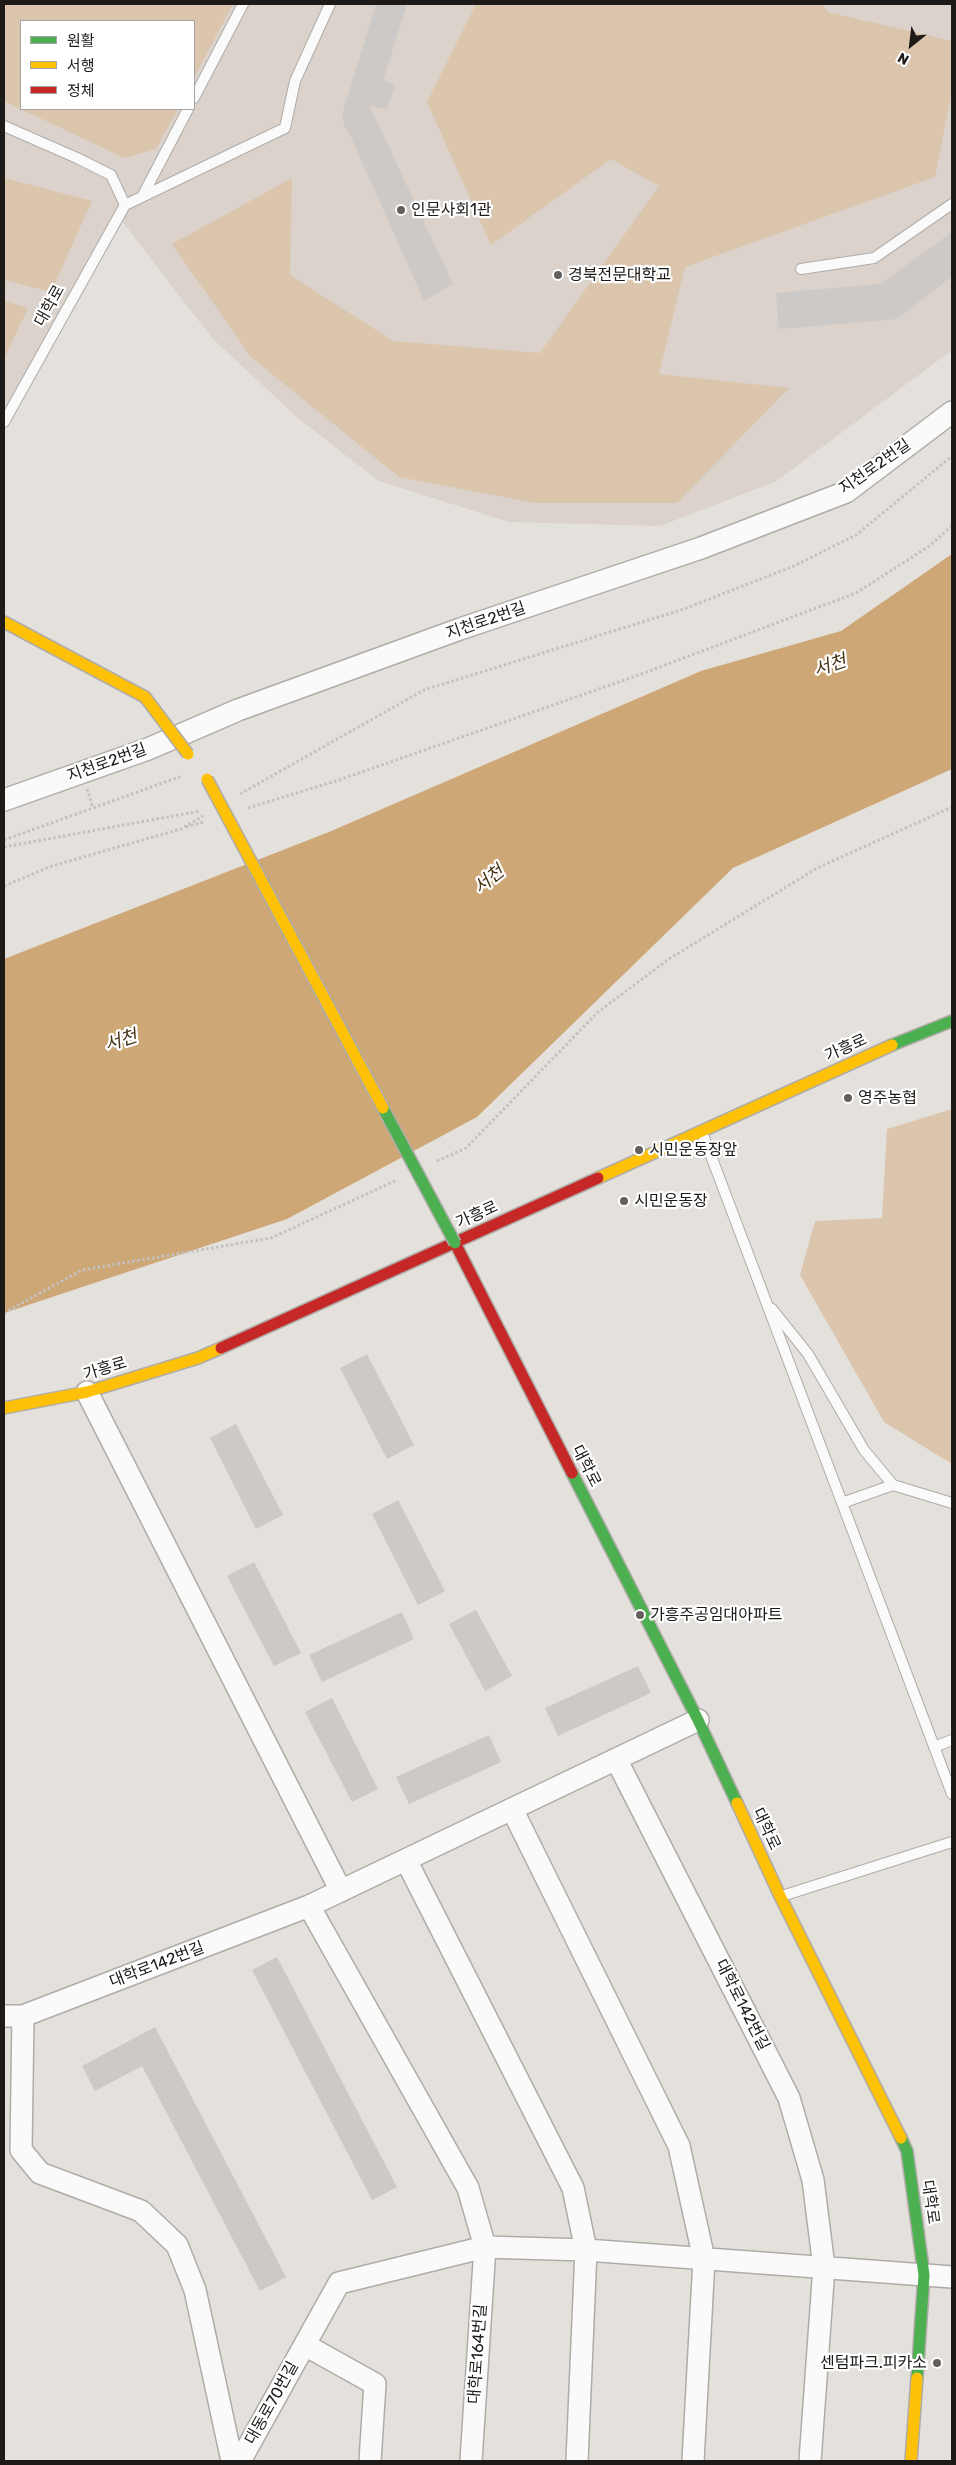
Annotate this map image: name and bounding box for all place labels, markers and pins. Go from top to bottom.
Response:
place label: 인문사회1관 [411,200,491,220]
marker: 인문사회1관 [395,204,407,216]
place label: 경북전문대학교 [568,265,671,285]
marker: 경북전문대학교 [552,269,564,281]
place label: 영주농협 [858,1088,917,1108]
marker: 영주농협 [842,1092,854,1104]
place label: 시민운동장앞 [649,1140,737,1160]
marker: 시민운동장앞 [633,1144,645,1156]
place label: 시민운동장 [634,1191,708,1211]
marker: 시민운동장 [618,1195,630,1207]
place label: 가흥주공임대아파트 [650,1605,782,1625]
marker: 가흥주공임대아파트 [634,1609,646,1621]
place label: 센텀파크.피카소 [820,2353,927,2373]
marker: 센텀파크.피카소 [931,2357,943,2369]

